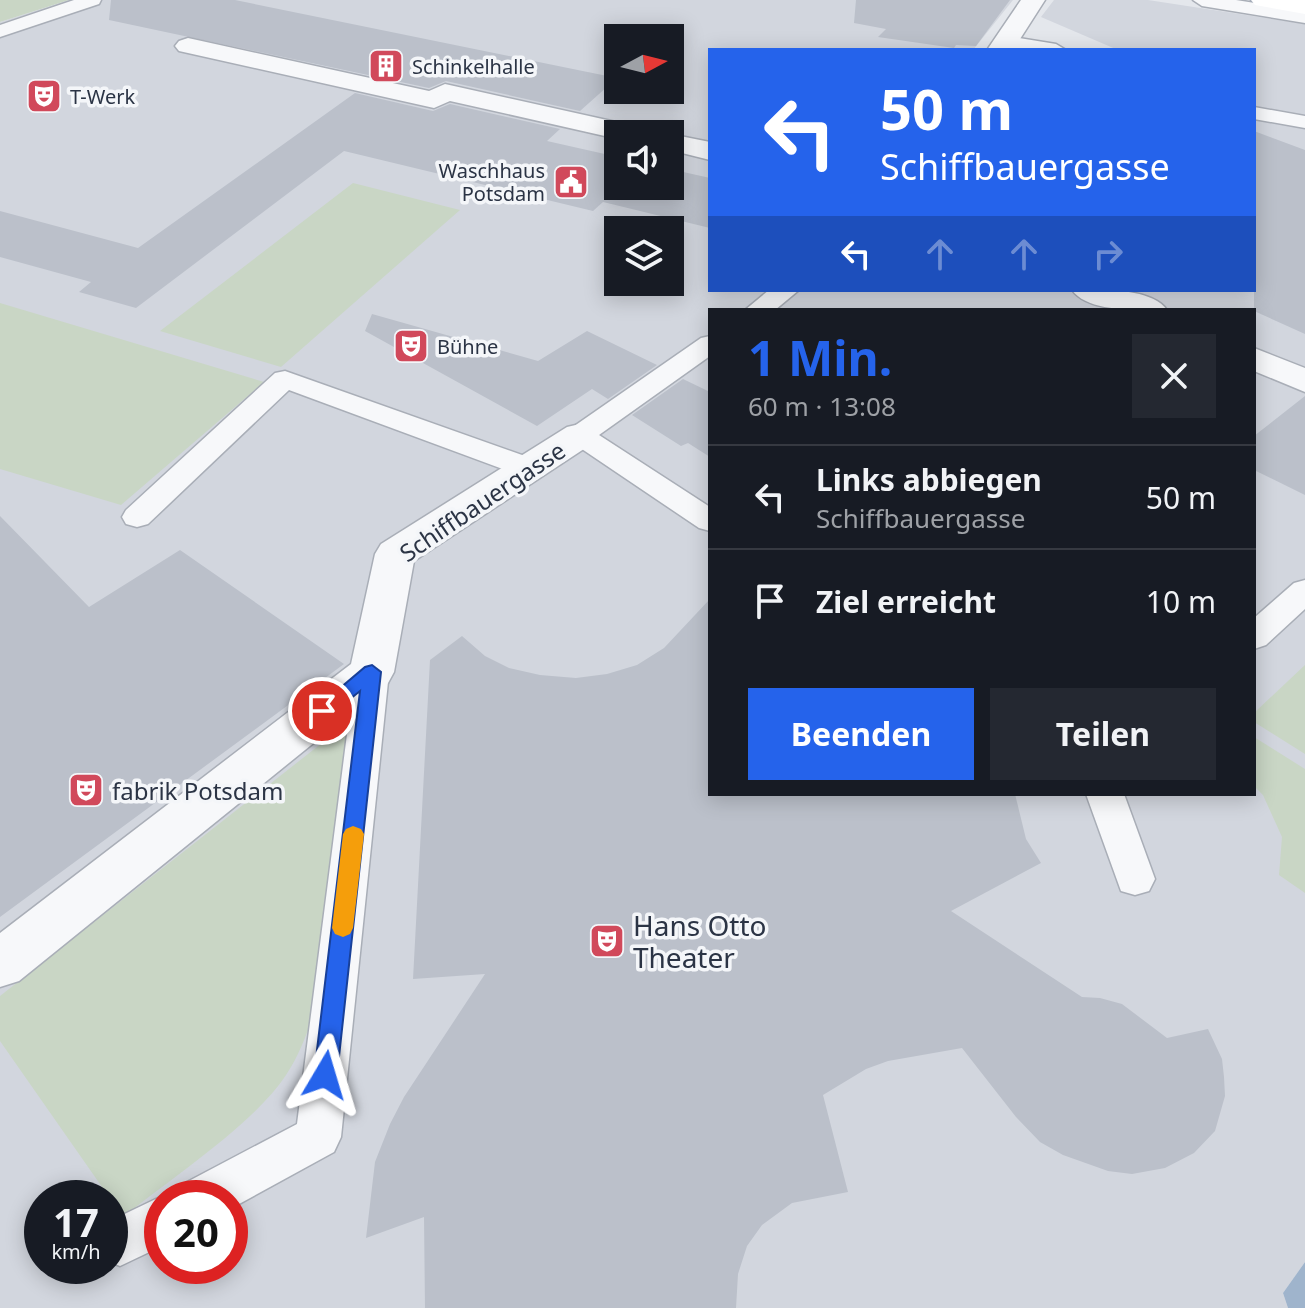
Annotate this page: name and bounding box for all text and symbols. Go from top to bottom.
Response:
north arrow [604,24,684,104]
map controls [604,24,684,296]
building icon: Schinkelhalle [367,47,405,85]
place label: Schinkelhalle [412,53,535,80]
text: 50 m [880,70,1013,146]
theatre icon: T-Werk [25,77,63,115]
icon: left [748,80,852,184]
place label: T-Werk [70,83,135,110]
button: sound [604,120,684,200]
text: Schiffbauergasse [880,142,1170,191]
place label: Waschhaus Potsdam [439,157,545,207]
public building icon: Waschhaus Potsdam [552,163,590,201]
button: layers [604,216,684,296]
icon: left [834,232,878,276]
icon: ahead [918,232,962,276]
icon: ahead [1002,232,1046,276]
icon: right [1086,232,1130,276]
text: 1 Min. [748,325,892,390]
theatre icon: Bühne [392,327,430,365]
place label: Bühne [437,333,498,360]
button: close [1132,334,1216,418]
text: 60 m · 13:08 [748,388,896,424]
street label: Schiffbauergasse [393,433,571,569]
text: Links abbiegen [816,459,1042,500]
icon: left [748,475,792,519]
text: 50 m [1146,477,1216,518]
text: Schiffbauergasse [816,500,1025,536]
icon: arrive [748,579,792,623]
text: Ziel erreicht [816,581,996,622]
text: 10 m [1146,581,1216,622]
pin [288,677,356,745]
button: Beenden [748,688,974,780]
button: Teilen [990,688,1216,780]
icon: arrive [300,689,344,733]
theatre icon: fabrik Potsdam [67,771,105,809]
place label: fabrik Potsdam [112,774,284,807]
place label: Hans Otto Theater [633,906,766,976]
theatre icon: Hans Otto Theater [588,922,626,960]
position arrow [283,1033,367,1117]
speed limit sign: 20 [144,1180,248,1284]
text: 17 [53,1194,99,1249]
text: km/h [51,1238,101,1265]

